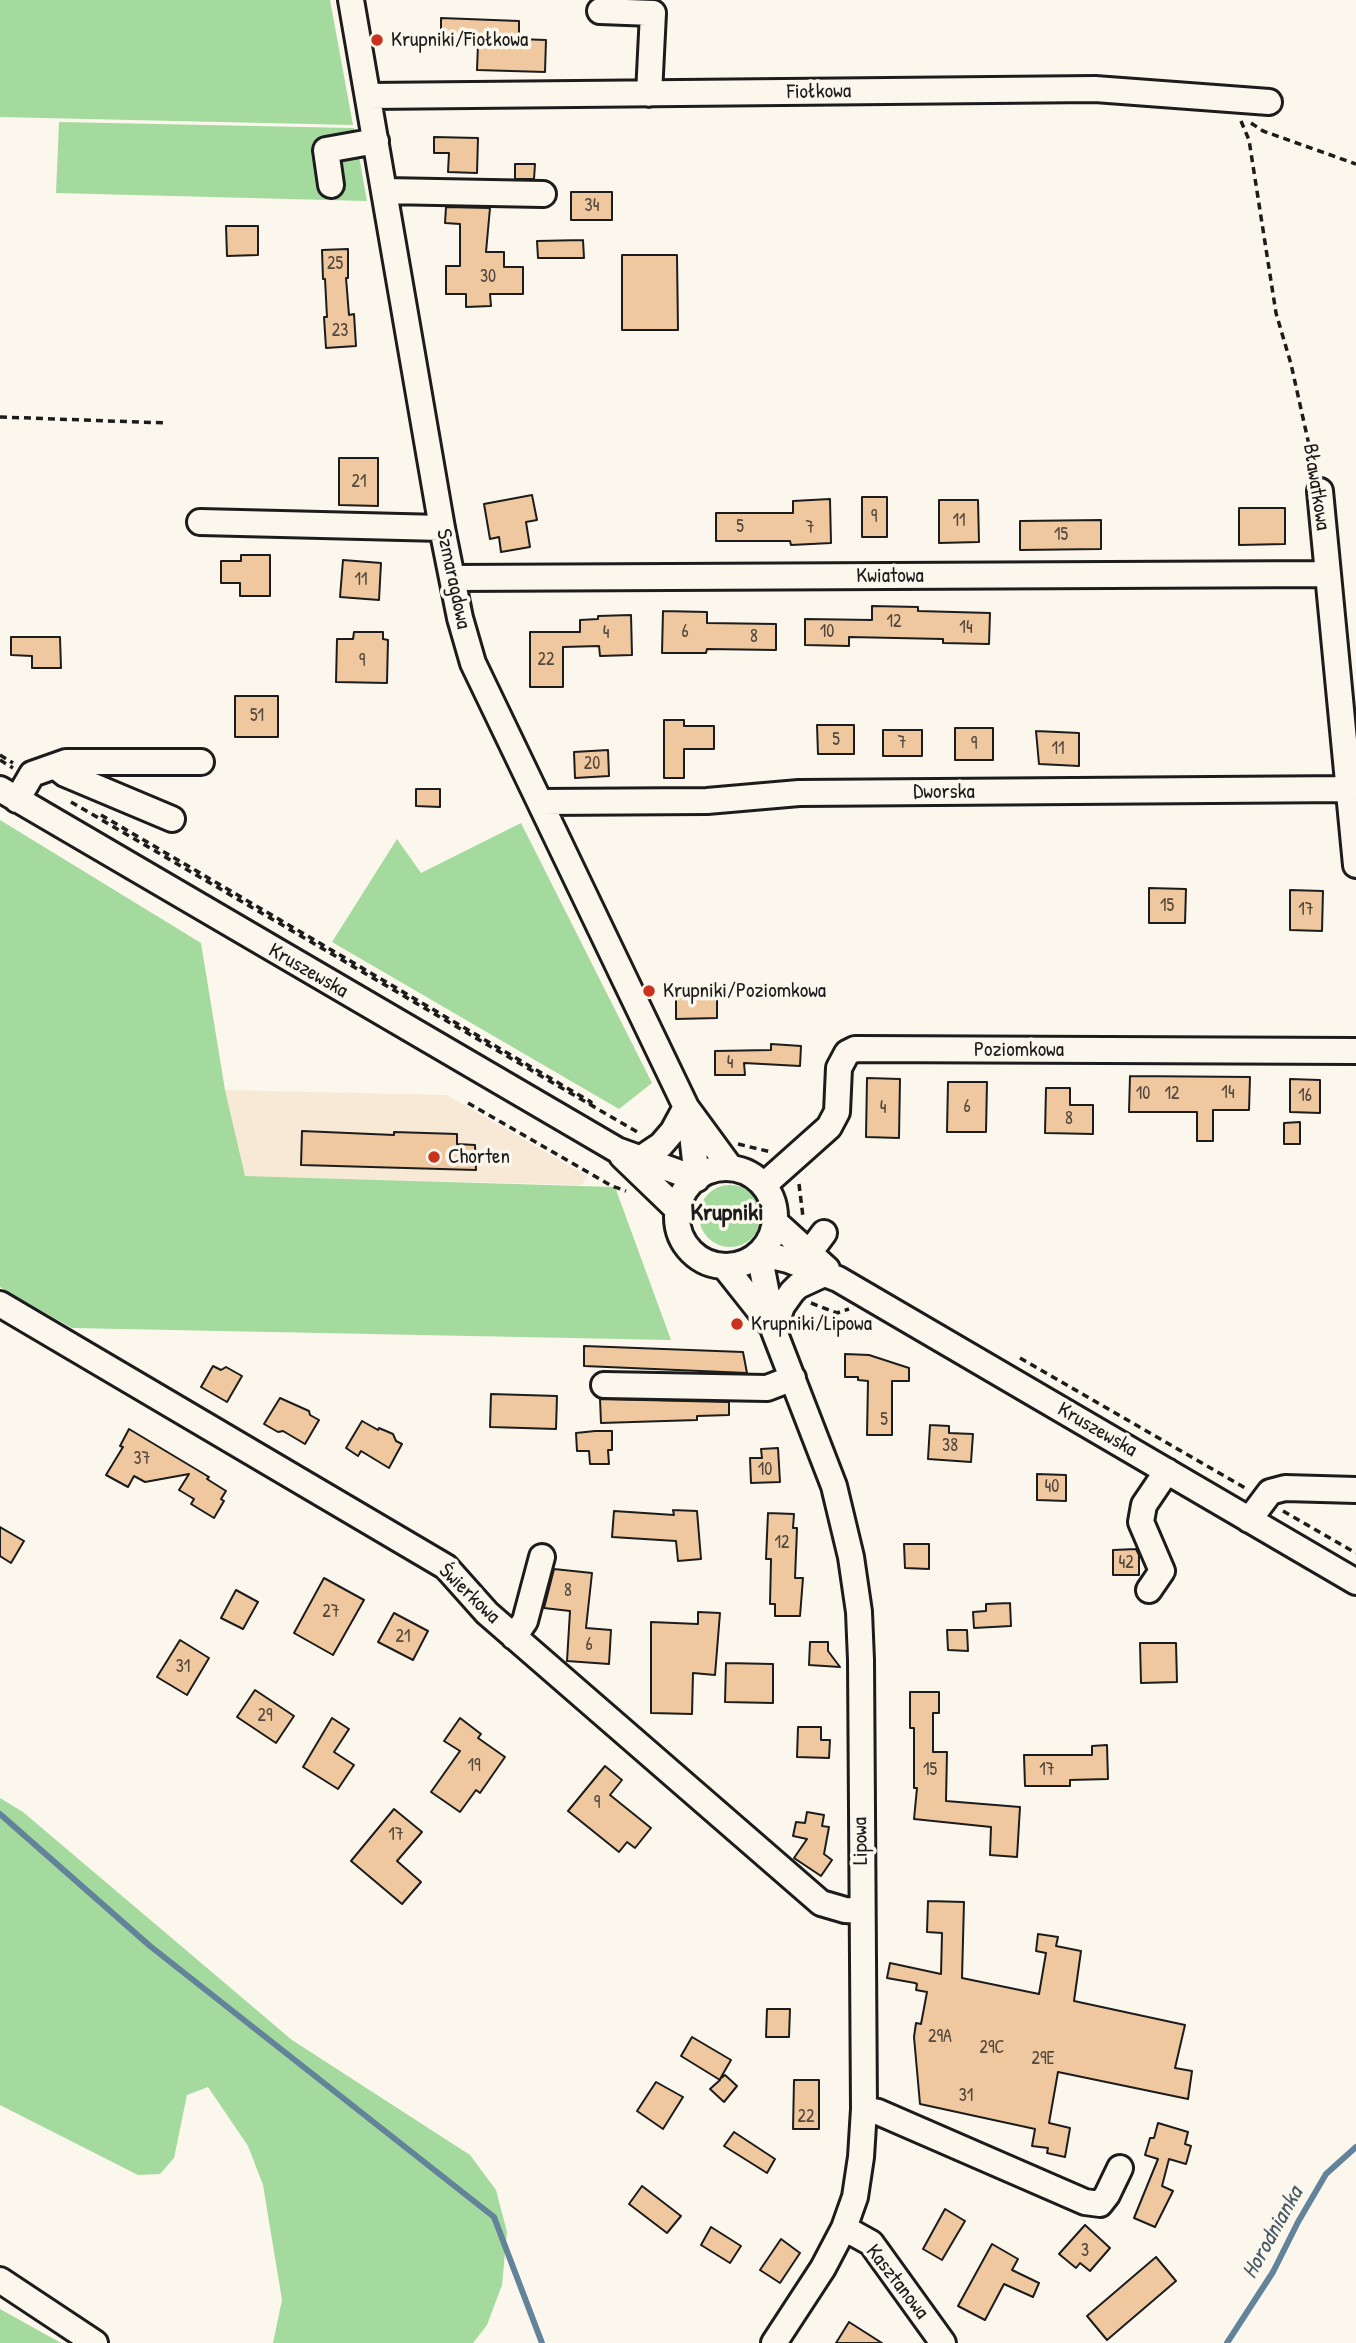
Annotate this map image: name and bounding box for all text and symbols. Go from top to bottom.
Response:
place label: Krupniki/Fiołkowa [391,27,528,53]
marker: Krupniki/Fiołkowa [369,32,385,48]
street label: Fiołkowa [787,79,851,105]
house number: 34 [585,195,599,217]
house number: 25 [327,253,343,275]
house number: 30 [480,266,496,288]
house number: 23 [332,320,348,342]
street label: Bławatkowa [1297,442,1335,532]
house number: 21 [352,471,366,493]
house number: 9 [871,506,877,528]
house number: 11 [952,510,966,532]
house number: 5 [736,516,744,538]
house number: 7 [806,517,814,539]
house number: 15 [1054,524,1068,546]
street label: Szmaragdowa [430,527,476,631]
street label: Kwiatowa [856,563,924,589]
house number: 11 [354,569,368,591]
house number: 12 [887,611,901,633]
house number: 14 [959,617,973,639]
house number: 6 [681,621,689,643]
house number: 10 [820,621,834,643]
house number: 4 [603,622,609,644]
house number: 8 [750,626,758,648]
house number: 22 [538,649,554,671]
house number: 9 [359,650,365,672]
house number: 51 [250,705,264,727]
house number: 5 [832,729,840,751]
house number: 7 [898,732,906,754]
house number: 9 [971,733,977,755]
house number: 11 [1051,738,1065,760]
house number: 20 [584,753,600,775]
street label: Dworska [913,779,975,805]
house number: 15 [1160,895,1174,917]
house number: 17 [1298,899,1314,921]
street label: Kruszewska [264,938,352,1004]
place label: Krupniki/Poziomkowa [663,978,826,1004]
marker: Krupniki/Poziomkowa [641,983,657,999]
street label: Poziomkowa [974,1037,1064,1063]
house number: 4 [727,1052,733,1074]
house number: 14 [1221,1082,1235,1104]
house number: 10 [1136,1083,1150,1105]
house number: 12 [1165,1083,1179,1105]
house number: 16 [1298,1085,1312,1107]
house number: 6 [963,1096,971,1118]
house number: 4 [880,1097,886,1119]
house number: 8 [1065,1108,1073,1130]
place label: Chorten [448,1144,510,1170]
marker: Chorten [426,1149,442,1165]
district label: Krupniki [690,1200,764,1228]
place label: Krupniki/Lipowa [751,1311,872,1337]
marker: Krupniki/Lipowa [729,1316,745,1332]
street label: Kruszewska [1053,1397,1141,1463]
house number: 5 [880,1409,888,1431]
house number: 38 [942,1435,958,1457]
house number: 37 [134,1448,150,1470]
house number: 10 [758,1459,772,1481]
house number: 40 [1045,1476,1059,1498]
house number: 12 [775,1532,789,1554]
house number: 42 [1118,1552,1134,1574]
street label: Świerkowa [433,1559,505,1629]
house number: 8 [564,1580,572,1602]
house number: 27 [322,1601,340,1623]
house number: 21 [396,1626,410,1648]
house number: 6 [585,1634,593,1656]
house number: 31 [176,1656,190,1678]
house number: 29 [257,1705,273,1727]
house number: 19 [467,1755,481,1777]
house number: 15 [923,1759,937,1781]
house number: 17 [1039,1759,1055,1781]
house number: 9 [594,1792,600,1814]
street label: Lipowa [848,1817,874,1865]
house number: 17 [388,1824,404,1846]
house number: 29A [928,2026,952,2048]
house number: 29C [980,2037,1004,2059]
house number: 29E [1032,2048,1054,2070]
house number: 31 [959,2085,973,2107]
house number: 22 [798,2106,814,2128]
water label: Horodnianka [1237,2182,1309,2284]
street label: Kasztanowa [860,2240,934,2324]
house number: 3 [1081,2240,1089,2262]

